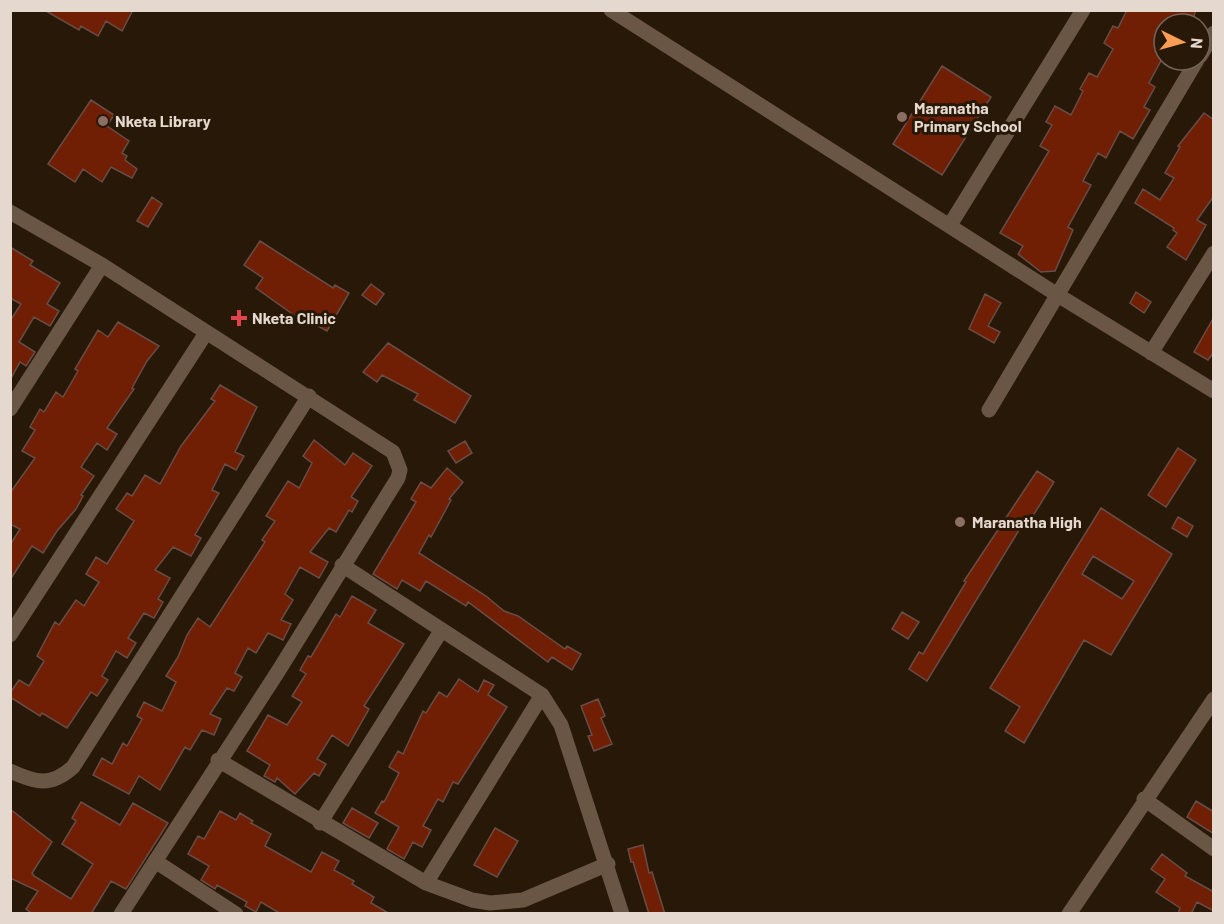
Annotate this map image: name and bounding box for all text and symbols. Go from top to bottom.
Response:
north arrow [1152,12,1212,72]
text: N [1188,37,1207,49]
place label: Maranatha Primary School [914,98,1022,135]
marker: Maranatha Primary School [895,110,909,124]
place label: Nketa Library [115,111,211,130]
marker: Nketa Library [96,114,110,128]
place label: Nketa Clinic [252,308,336,327]
marker: Nketa Clinic [230,309,248,327]
place label: Maranatha High [972,512,1082,531]
marker: Maranatha High [953,515,967,529]

